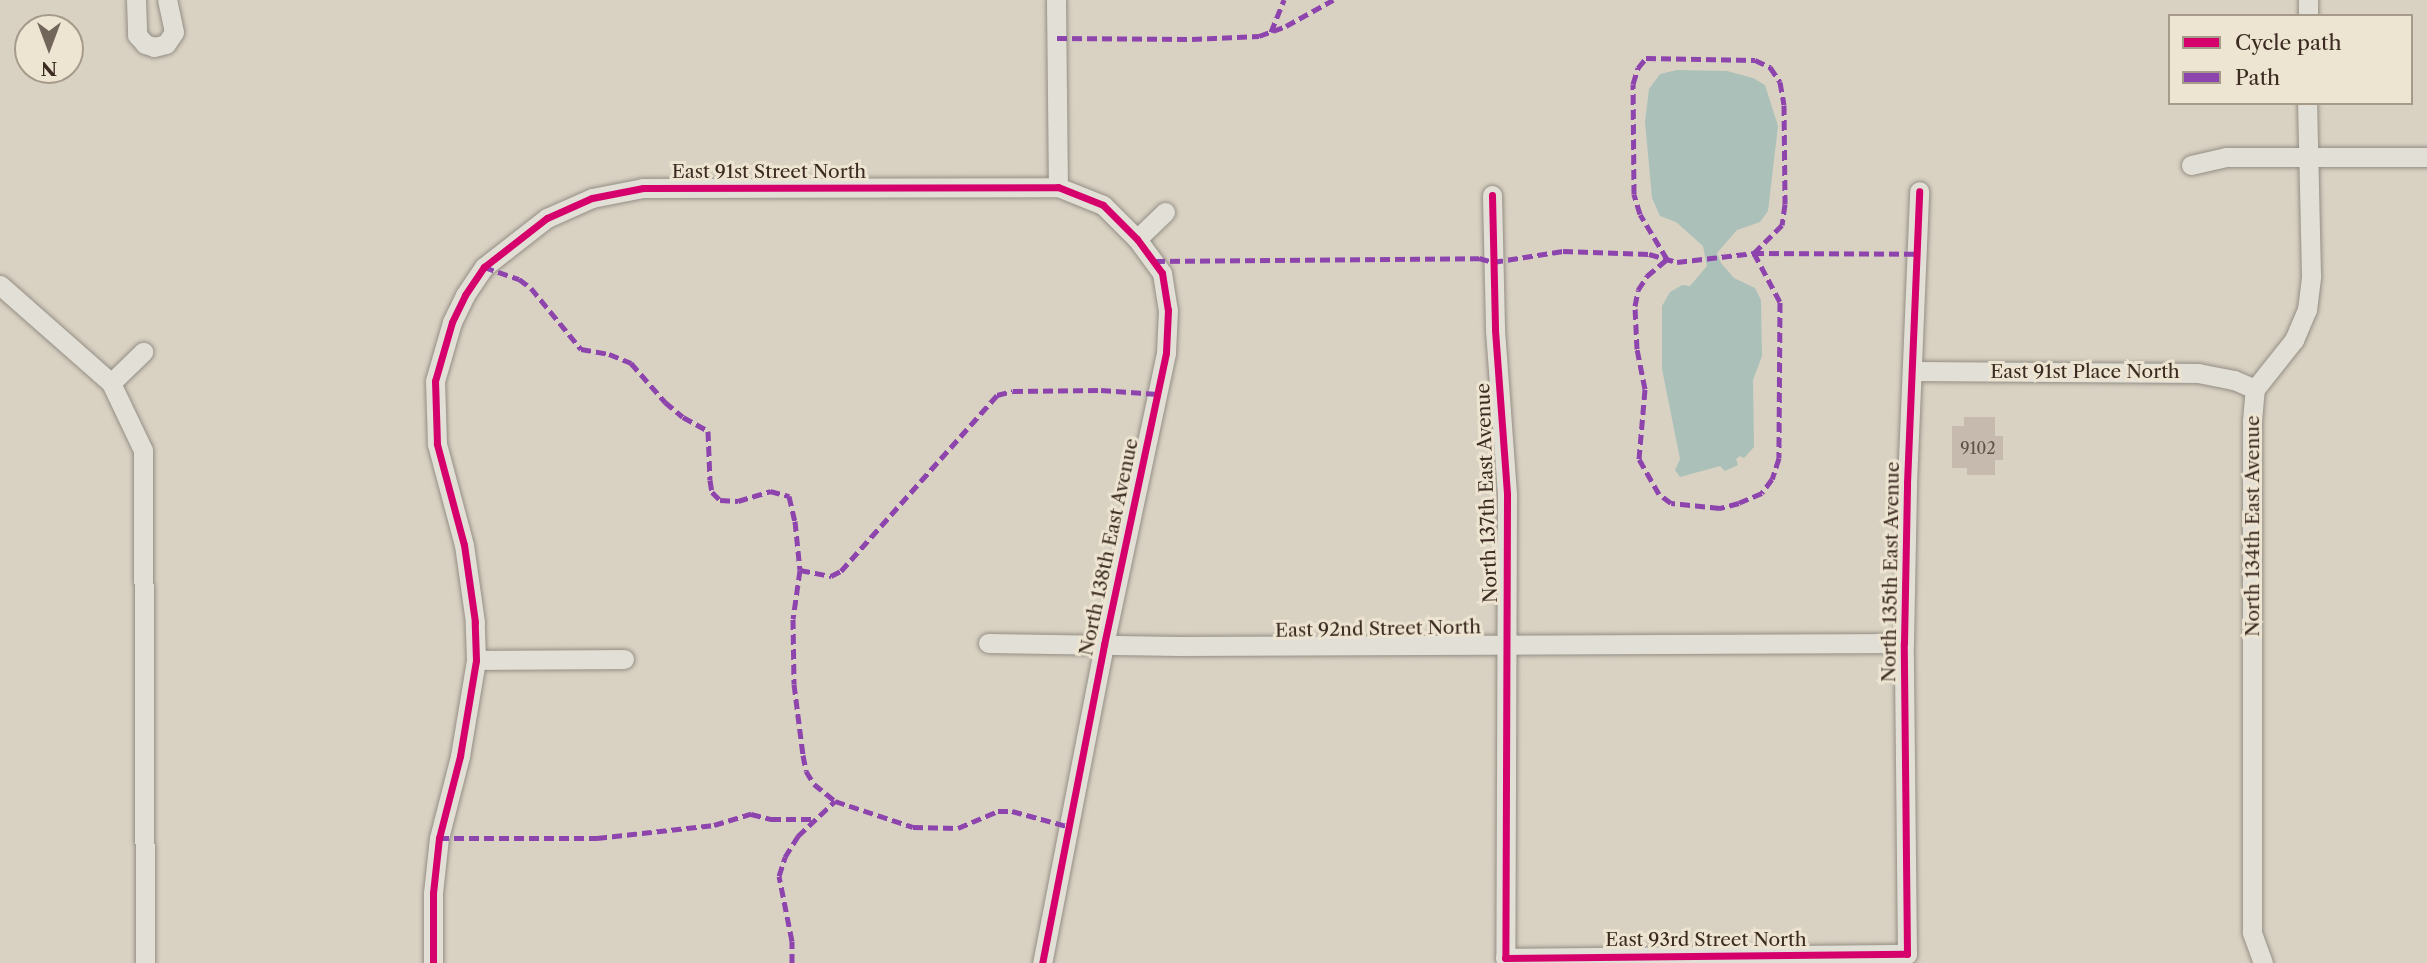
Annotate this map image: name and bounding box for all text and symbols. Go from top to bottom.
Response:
north arrow [14,14,84,84]
legend [2168,14,2413,105]
text: Cycle path [2235,30,2342,55]
text: N [41,57,57,80]
text: Path [2235,65,2280,90]
street label: East 91st Street North [672,161,866,183]
street label: East 91st Place North [1990,361,2180,383]
street label: North 137th East Avenue [1472,382,1502,604]
street label: North 134th East Avenue [2242,415,2264,637]
street label: North 138th East Avenue [1075,436,1143,658]
house number: 9102 [1960,438,1996,458]
street label: North 135th East Avenue [1878,461,1904,683]
street label: East 92nd Street North [1275,616,1481,642]
street label: East 93rd Street North [1605,929,1807,951]

